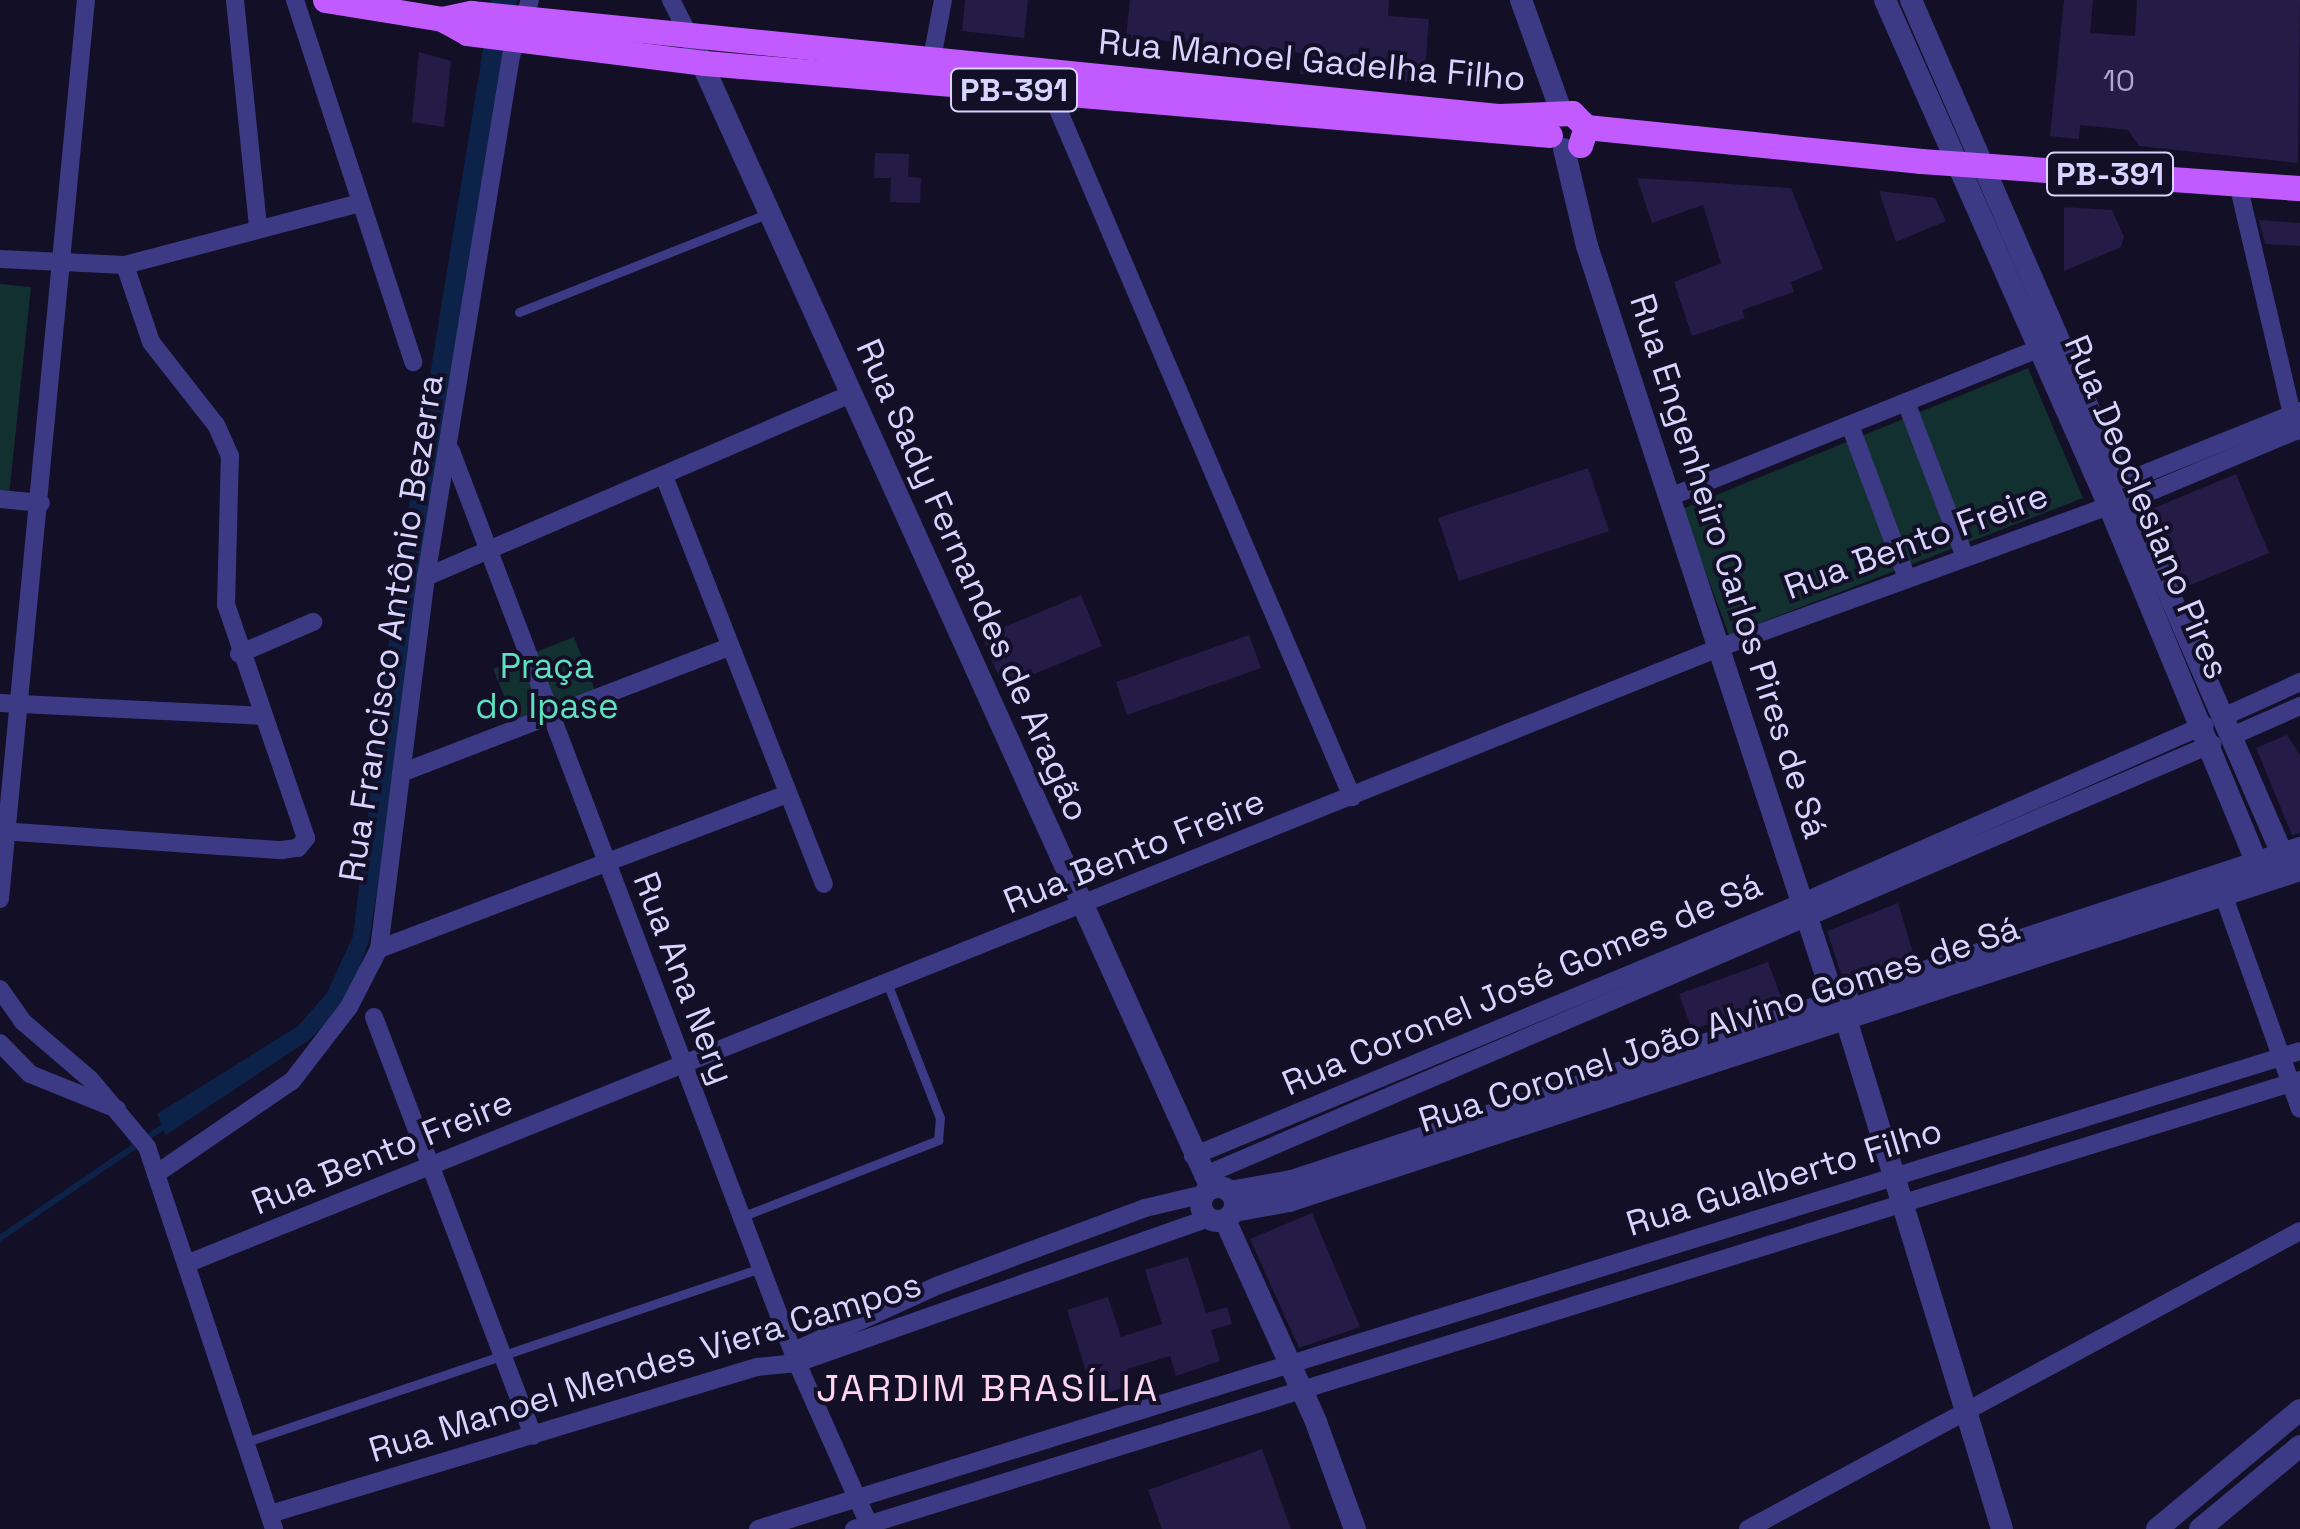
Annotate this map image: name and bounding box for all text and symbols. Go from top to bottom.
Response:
street label: Rua Manoel Gadelha Filho [1097,20,1527,100]
road number: PB-391 [949,63,1079,117]
house number: 10 [2103,63,2135,99]
road number: PB-391 [2045,147,2175,201]
street label: Rua Engenheiro Carlos Pires de Sá [1621,288,1837,844]
street label: Rua Deoclesiano Pires [2056,329,2238,685]
street label: Rua Sady Fernandes de Aragão [847,332,1099,828]
street label: Rua Francisco Antônio Bezerra [330,371,452,885]
street label: Rua Bento Freire [1778,474,2054,608]
park label: Praça do Ipase [475,645,619,727]
street label: Rua Bento Freire [997,780,1271,922]
street label: Rua Coronel José Gomes de Sá [1276,864,1768,1104]
street label: Rua Ana Nery [624,866,744,1090]
street label: Rua Coronel João Alvino Gomes de Sá [1413,907,2025,1141]
street label: Rua Bento Freire [245,1081,519,1223]
street label: Rua Gualberto Filho [1621,1109,1947,1245]
street label: Rua Manoel Mendes Viera Campos [364,1263,926,1471]
district label: JARDIM BRASÍLIA [816,1366,1160,1412]

